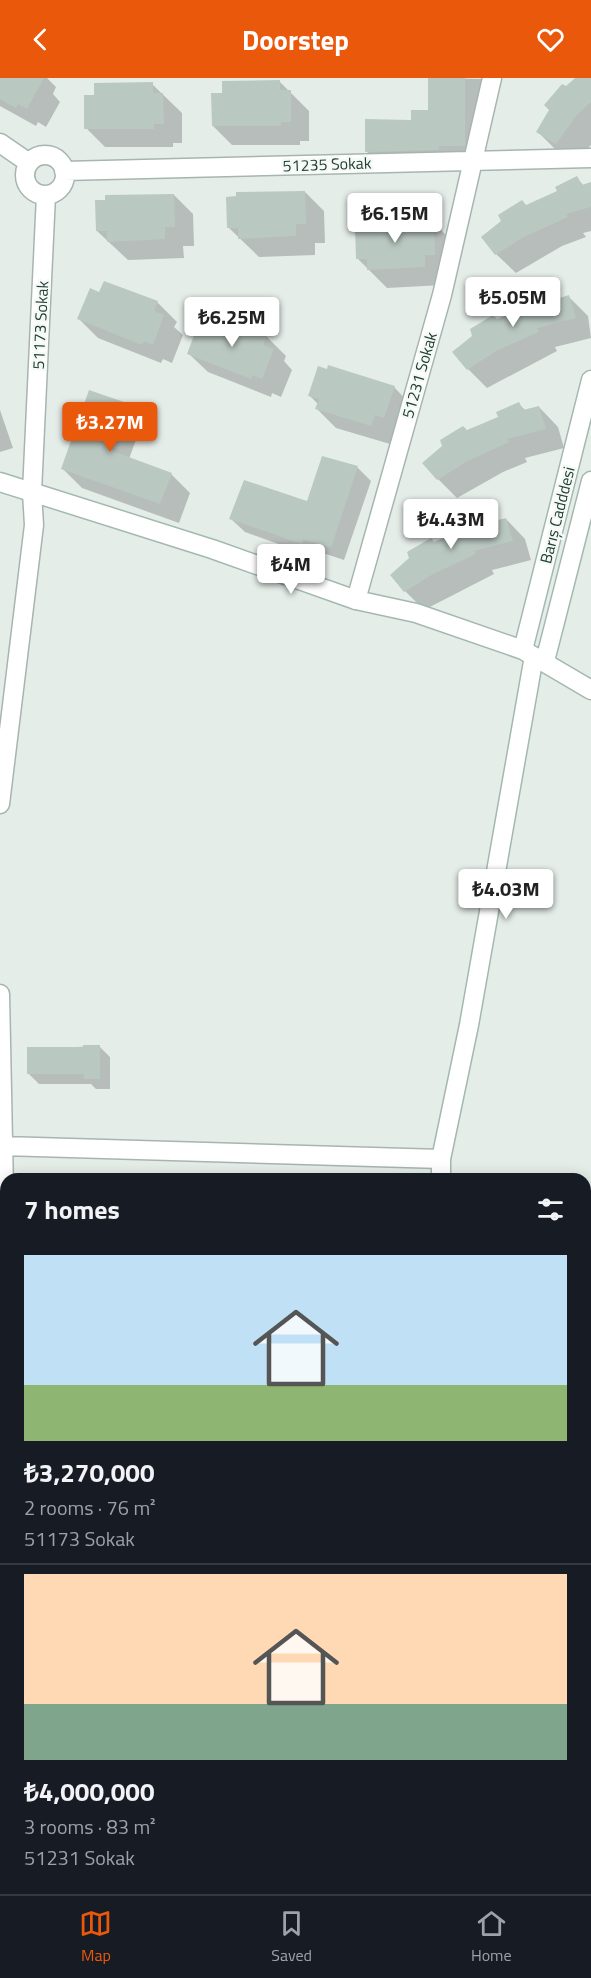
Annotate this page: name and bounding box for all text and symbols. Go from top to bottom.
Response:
text: Doorstep [242,19,349,60]
icon: back [24,23,57,56]
icon: heart [534,23,567,56]
street label: 51235 Sokak [282,150,372,178]
pin: ₺6.15M [346,193,444,244]
text: ₺6.15M [361,197,429,228]
pin: ₺5.05M [464,277,562,328]
street label: 51173 Sokak [26,280,54,370]
text: ₺5.05M [479,281,547,312]
pin: ₺6.25M [183,297,281,348]
text: ₺6.25M [198,301,266,332]
street label: 51231 Sokak [395,329,443,421]
pin: ₺3.27M [61,402,159,453]
text: ₺3.27M [76,406,144,437]
street label: Barış Cadddesi [533,464,581,566]
pin: ₺4.43M [402,499,500,550]
text: ₺4.43M [417,503,485,534]
pin: ₺4M [262,544,320,595]
text: ₺4M [271,548,311,579]
pin: ₺4.03M [457,869,555,920]
text: ₺4.03M [472,873,540,904]
text: 7 homes [24,1190,120,1229]
icon: filters [534,1193,567,1226]
icon: home [242,1294,350,1402]
text: ₺3,270,000 [24,1453,154,1492]
text: 2 rooms · 76 m² [24,1492,156,1523]
text: 51173 Sokak [24,1523,135,1554]
icon: home [242,1613,350,1721]
text: ₺4,000,000 [24,1772,154,1811]
text: 3 rooms · 83 m² [24,1811,156,1842]
text: 51231 Sokak [24,1842,135,1873]
tab: Map [79,1907,112,1967]
tab: Saved [271,1907,312,1967]
tab: Home [471,1907,512,1967]

